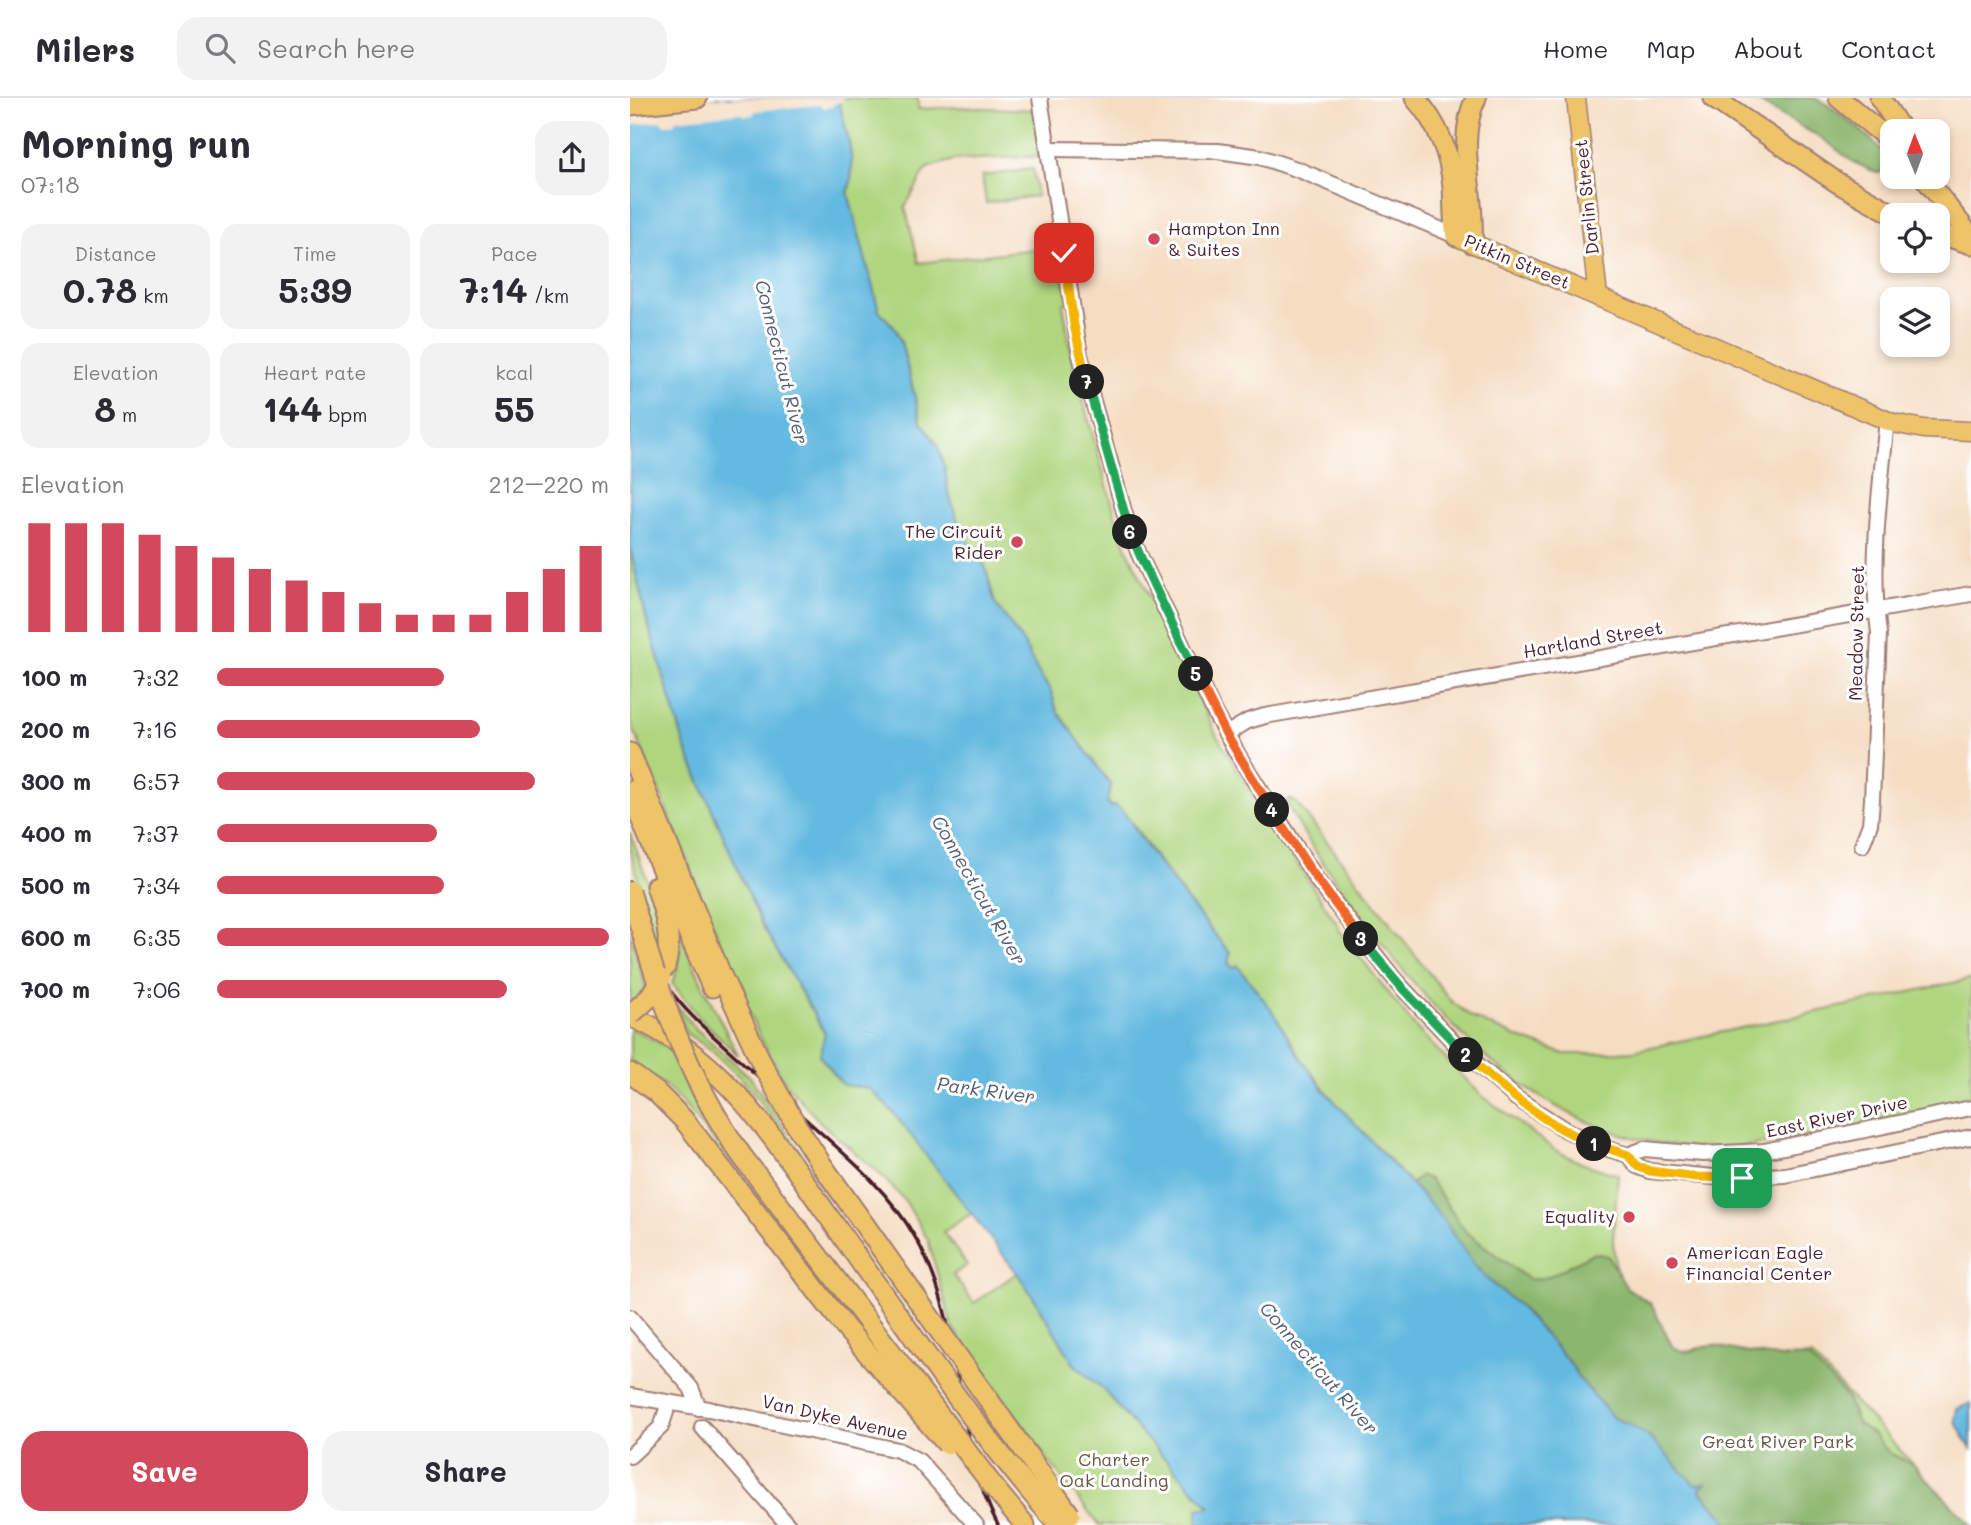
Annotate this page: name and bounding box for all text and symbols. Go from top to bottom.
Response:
search box [177,17,667,80]
text: Milers [35,27,135,70]
icon: search [201,29,239,67]
text: Search here [257,31,415,65]
text: Home [1543,33,1608,64]
text: Map [1646,33,1695,64]
text: About [1733,33,1803,64]
text: Contact [1841,33,1936,64]
text: Morning run [21,118,251,168]
north arrow [1880,119,1950,189]
map controls [1880,119,1950,357]
button: share [535,121,609,195]
street label: Darlin Street [1568,138,1604,256]
text: 07:18 [21,169,79,199]
button: locate [1880,203,1950,273]
place label: Hampton Inn & Suites [1168,216,1280,261]
pin [1034,223,1094,283]
street label: Pitkin Street [1461,228,1574,294]
marker: Hampton Inn & Suites [1146,231,1162,247]
icon: check [1045,234,1083,272]
text: Distance [75,241,157,266]
text: Time [293,241,337,266]
text: Pace [491,241,538,266]
text: 0.78 [63,266,137,312]
text: 5:39 [278,266,352,312]
text: 7:14 [460,266,528,312]
water label: Connecticut River [750,277,815,447]
text: km [137,283,169,308]
text: /km [528,283,569,308]
button: layers [1880,287,1950,357]
text: Elevation [73,360,158,385]
text: Heart rate [264,360,366,385]
text: kcal [495,360,533,385]
pin: 7 [1070,364,1105,400]
text: 7 [1081,369,1092,394]
text: 8 [94,385,116,431]
text: 144 [263,385,322,431]
text: 55 [494,385,535,431]
text: m [116,402,137,427]
text: bpm [322,402,367,427]
text: Elevation [21,469,124,499]
text: 212–220 m [489,469,609,499]
pin: 6 [1112,514,1148,550]
place label: The Circuit Rider [905,519,1003,564]
text: 6 [1124,519,1135,544]
marker: The Circuit Rider [1009,534,1025,550]
street label: Meadow Street [1843,565,1869,701]
street label: Hartland Street [1521,615,1664,663]
pin: 5 [1178,656,1214,692]
text: 5 [1190,661,1201,686]
text: 100 m [21,662,87,692]
text: 7:32 [133,662,179,692]
text: 200 m [21,714,90,744]
text: 7:16 [133,714,177,744]
text: 300 m [21,766,91,796]
text: 6:57 [133,766,180,796]
pin: 4 [1254,792,1290,828]
text: 4 [1265,797,1278,822]
water label: Connecticut River [927,811,1032,969]
text: 400 m [21,818,92,848]
text: 7:37 [133,818,179,848]
text: 500 m [21,870,91,900]
text: 7:34 [133,870,180,900]
text: 600 m [21,922,91,952]
text: 6:35 [133,922,181,952]
pin: 3 [1344,922,1378,956]
text: 3 [1355,926,1366,951]
text: 700 m [21,974,90,1004]
text: 7:06 [133,974,181,1004]
pin: 2 [1448,1038,1484,1072]
text: 2 [1460,1042,1471,1067]
water label: Park River [936,1070,1037,1109]
street label: East River Drive [1764,1089,1910,1143]
pin: 1 [1576,1126,1612,1162]
text: 1 [1589,1131,1598,1156]
pin [1712,1148,1772,1208]
icon: arrive [1723,1159,1761,1197]
place label: Equality [1545,1204,1615,1228]
marker: Equality [1621,1209,1637,1225]
place label: American Eagle Financial Center [1686,1240,1832,1285]
marker: American Eagle Financial Center [1664,1255,1680,1271]
water label: Connecticut River [1255,1296,1384,1439]
street label: Van Dyke Avenue [760,1389,911,1445]
park label: Great River Park [1702,1429,1854,1453]
button: Save [21,1431,308,1511]
button: Share [322,1431,609,1511]
park label: Charter Oak Landing [1060,1447,1168,1492]

